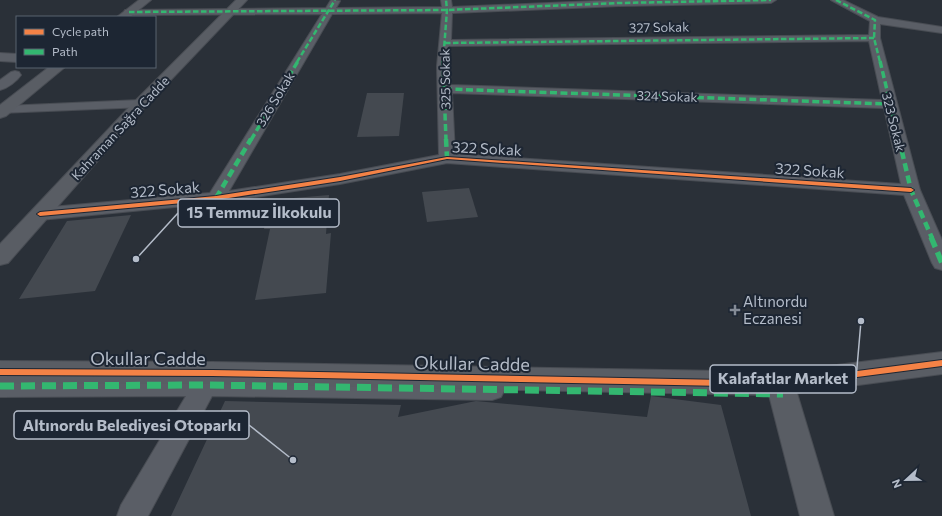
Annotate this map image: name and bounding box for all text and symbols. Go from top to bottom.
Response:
legend [16,16,156,68]
street label: 327 Sokak [629,18,689,36]
text: Cycle path [52,24,109,38]
text: Path [52,44,78,58]
street label: 325 Sokak [436,48,454,110]
street label: 326 Sokak [252,69,298,129]
street label: Kahraman Sağra Cadde [68,73,172,183]
street label: 324 Sokak [636,87,698,105]
street label: 323 Sokak [879,91,909,153]
street label: 322 Sokak [452,137,522,159]
street label: 322 Sokak [775,159,845,181]
street label: 322 Sokak [129,177,201,201]
callout: 15 Temmuz İlkokulu [178,199,339,227]
text: 15 Temmuz İlkokulu [186,202,332,221]
place label: Altınordu Eczanesi [743,292,808,327]
marker: Altınordu Eczanesi [730,305,740,315]
street label: Okullar Cadde [90,347,206,369]
street label: Okullar Cadde [414,351,530,375]
callout: Kalafatlar Market [710,365,856,393]
text: Kalafatlar Market [718,368,849,387]
callout: Altınordu Belediyesi Otoparkı [14,411,249,439]
text: Altınordu Belediyesi Otoparkı [23,415,241,434]
north arrow [886,460,926,500]
text: N [889,478,904,490]

